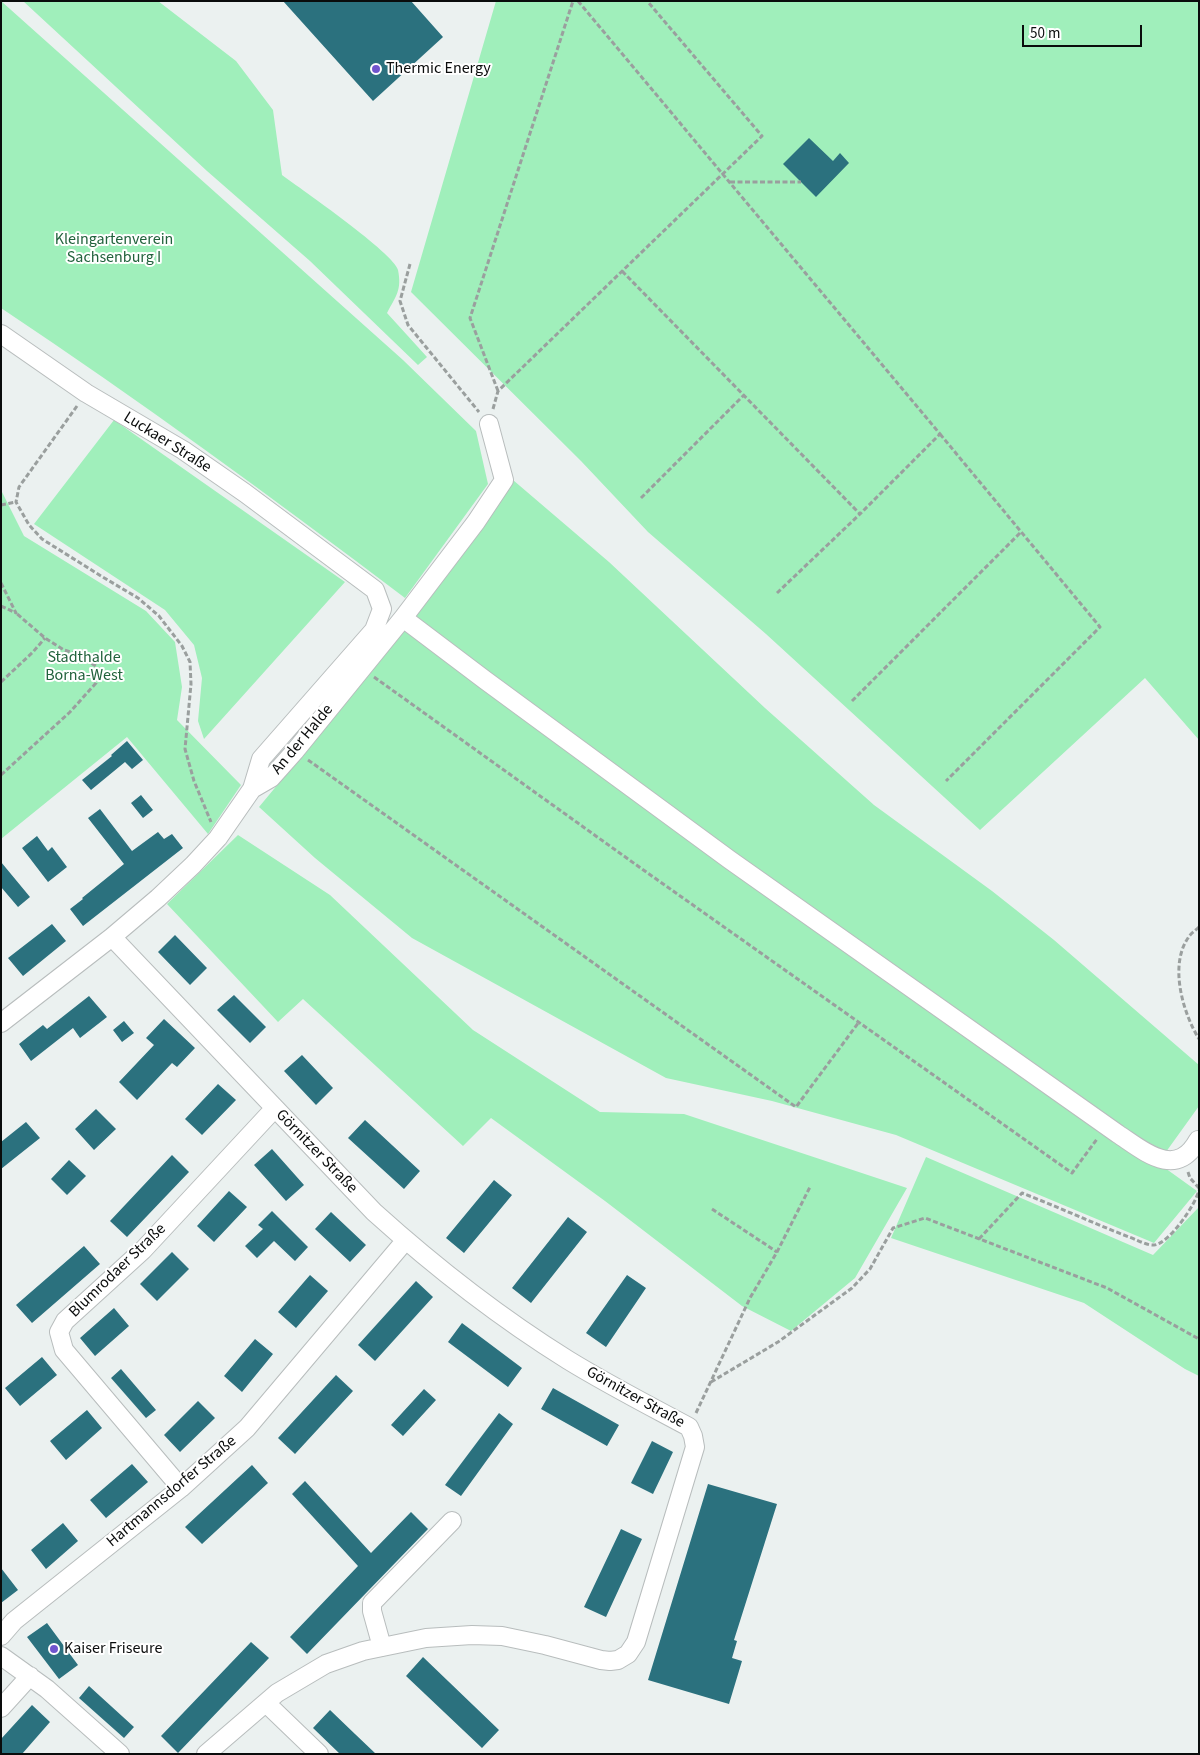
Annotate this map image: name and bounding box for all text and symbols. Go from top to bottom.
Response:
scale bar [1025,15,1145,47]
text: 50 m [1030,23,1060,44]
place label: Thermic Energy [386,59,491,79]
marker: Thermic Energy [370,63,382,75]
park label: Kleingartenverein Sachsenburg I [55,230,173,268]
street label: Luckaer Straße [119,408,215,478]
park label: Stadthalde Borna-West [45,648,123,686]
street label: An der Halde [268,701,338,779]
street label: Görnitzer Straße [271,1106,361,1198]
street label: Blumrodaer Straße [66,1220,170,1322]
street label: Görnitzer Straße [582,1363,688,1433]
street label: Hartmannsdorfer Straße [103,1432,241,1552]
place label: Kaiser Friseure [64,1639,162,1659]
marker: Kaiser Friseure [48,1643,60,1655]

